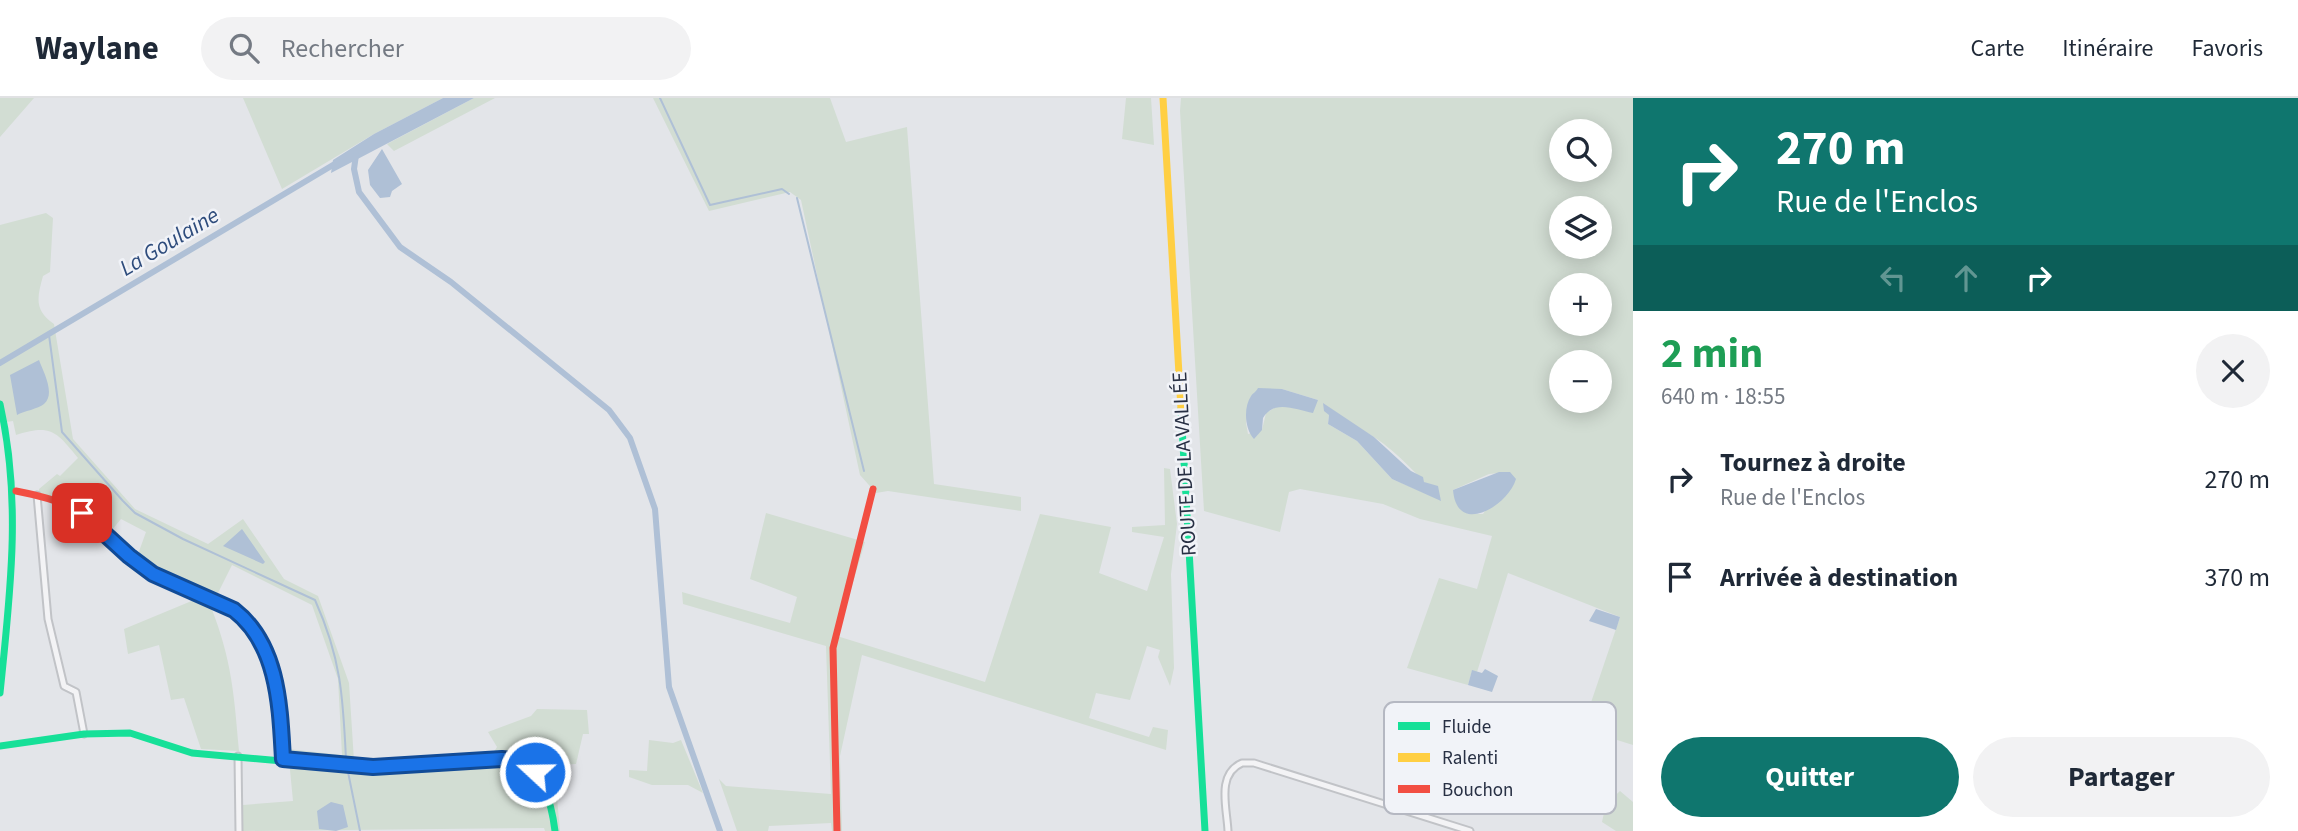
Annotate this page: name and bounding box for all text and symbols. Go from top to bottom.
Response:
search box [201,17,691,80]
text: Waylane [35,25,159,72]
icon: search [225,29,263,67]
text: Rechercher [281,30,404,67]
text: Carte [1970,31,2024,66]
text: Itinéraire [2062,31,2153,66]
text: Favoris [2191,31,2263,66]
text: 270 m [1776,114,1905,184]
map controls [1549,119,1612,413]
button: search [1549,119,1612,182]
icon: right [1661,126,1752,217]
text: Rue de l'Enclos [1776,179,1978,225]
button: layers [1549,196,1612,259]
water label: La Goulaine [113,199,225,284]
icon: left [1874,259,1912,297]
icon: ahead [1947,259,1985,297]
icon: right [2020,259,2058,297]
button: + [1549,273,1612,336]
text: 2 min [1661,324,1763,384]
button: close [2196,334,2270,408]
button: − [1549,350,1612,413]
street label: ROUTE DE LA VALLÉE [1164,371,1204,557]
text: 640 m · 18:55 [1661,380,1785,413]
text: Tournez à droite [1720,444,1906,481]
icon: right [1661,460,1699,498]
text: 270 m [2204,461,2270,498]
text: Rue de l'Enclos [1720,481,1865,514]
pin [52,483,112,543]
icon: arrive [63,494,101,532]
icon: arrive [1661,558,1699,596]
text: Arrivée à destination [1720,559,1958,596]
text: 370 m [2204,559,2270,596]
legend [1384,702,1616,814]
text: Fluide [1442,714,1491,741]
position arrow [498,735,572,809]
button: Quitter [1661,737,1959,817]
button: Partager [1973,737,2270,817]
text: Ralenti [1442,745,1498,772]
text: Bouchon [1442,777,1514,804]

